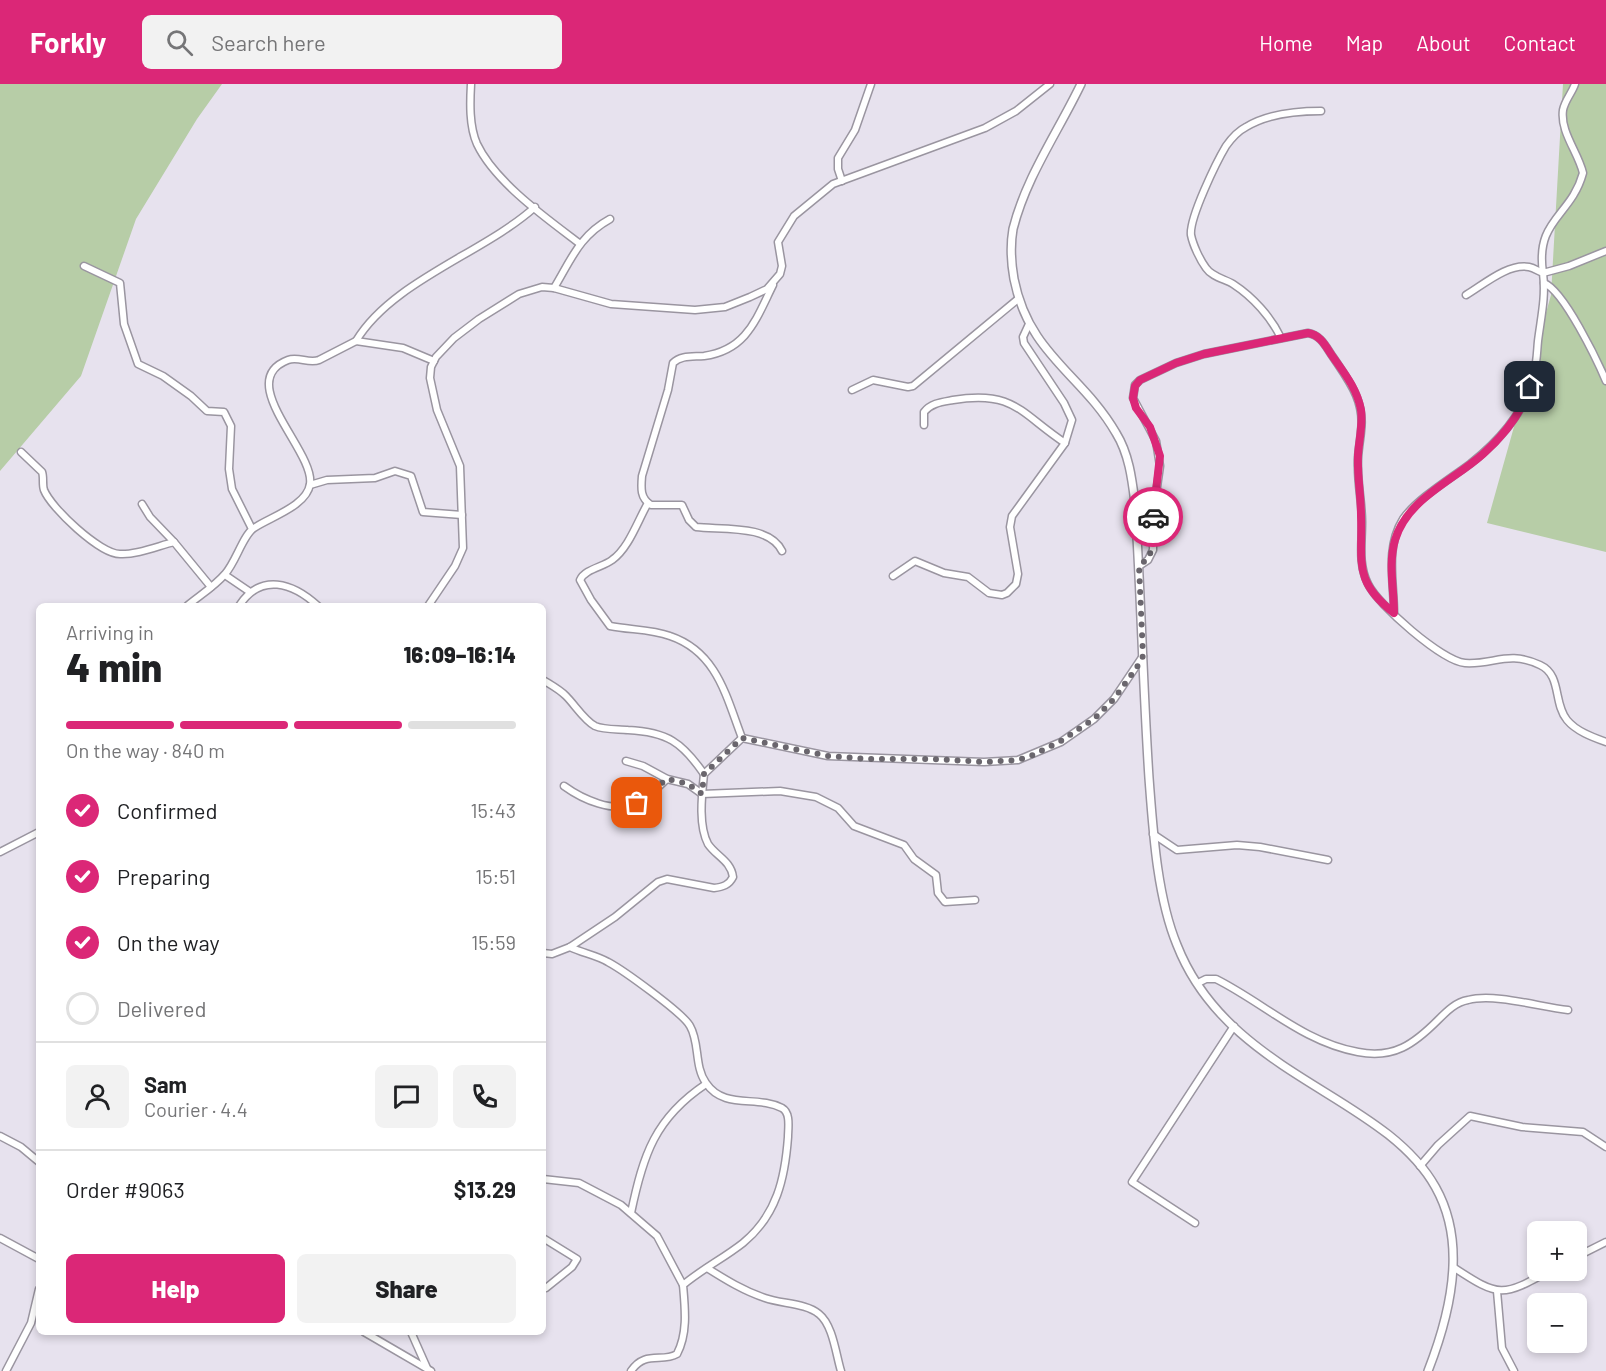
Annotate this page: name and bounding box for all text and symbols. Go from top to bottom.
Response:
search box [142,15,562,69]
text: Forkly [30,25,106,59]
icon: search [163,26,196,59]
text: Search here [211,29,326,55]
text: Home [1259,30,1313,55]
text: Map [1346,30,1383,55]
text: About [1416,30,1471,55]
text: Contact [1504,30,1576,55]
pin [1504,361,1555,412]
icon: home [1513,370,1546,403]
courier [1123,487,1183,547]
icon: car [1137,501,1170,534]
text: Arriving in [66,620,154,644]
text: 16:09–16:14 [403,641,516,667]
text: 4 min [66,643,162,690]
text: On the way · 840 m [66,738,225,762]
pin [611,777,662,828]
icon: bag [620,786,653,819]
icon: check [66,794,99,827]
text: Confirmed [117,797,217,823]
text: 15:43 [471,798,516,822]
icon: check [66,860,99,893]
text: Preparing [117,863,210,889]
text: 15:51 [475,864,516,888]
icon: check [66,926,99,959]
text: On the way [117,929,220,955]
text: 15:59 [471,930,516,954]
text: Delivered [117,995,206,1021]
button: person [66,1065,129,1128]
button: chat [375,1065,438,1128]
button: phone [453,1065,516,1128]
text: Sam [144,1071,187,1097]
text: Courier · 4.4 [144,1097,248,1121]
text: Order #9063 [66,1176,185,1202]
text: $13.29 [454,1176,516,1202]
map controls [1527,1221,1587,1353]
button: + [1527,1221,1587,1281]
button: Help [66,1254,285,1323]
button: Share [297,1254,516,1323]
button: − [1527,1293,1587,1353]

